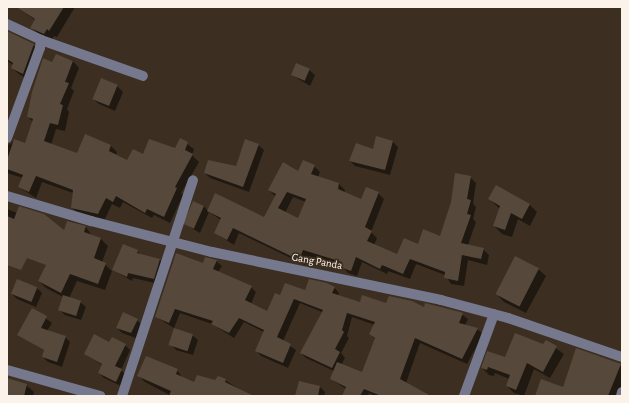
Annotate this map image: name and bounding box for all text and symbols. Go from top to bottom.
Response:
street label: Gang Panda [291,251,343,273]

